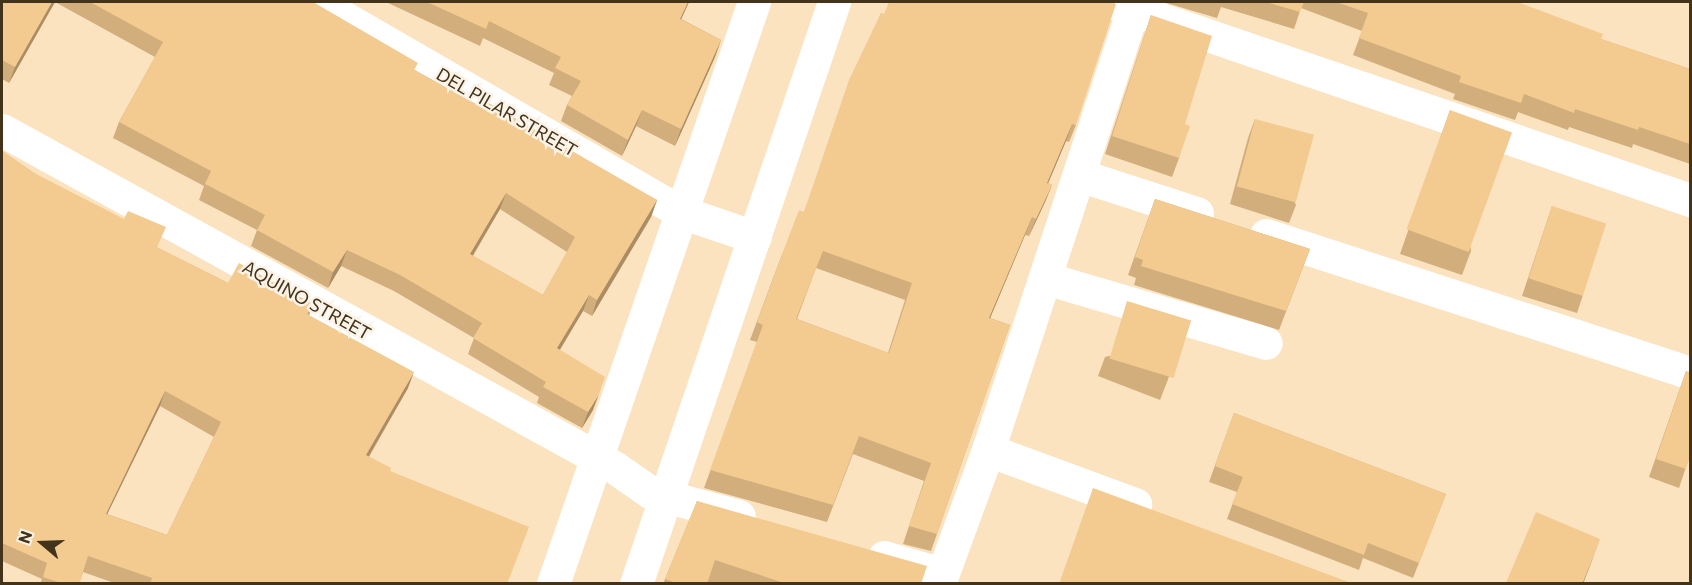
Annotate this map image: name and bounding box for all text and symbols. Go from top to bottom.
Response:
street label: DEL PILAR STREET [433,63,581,161]
street label: AQUINO STREET [239,256,375,344]
north arrow [12,513,72,573]
text: N [14,528,35,546]

